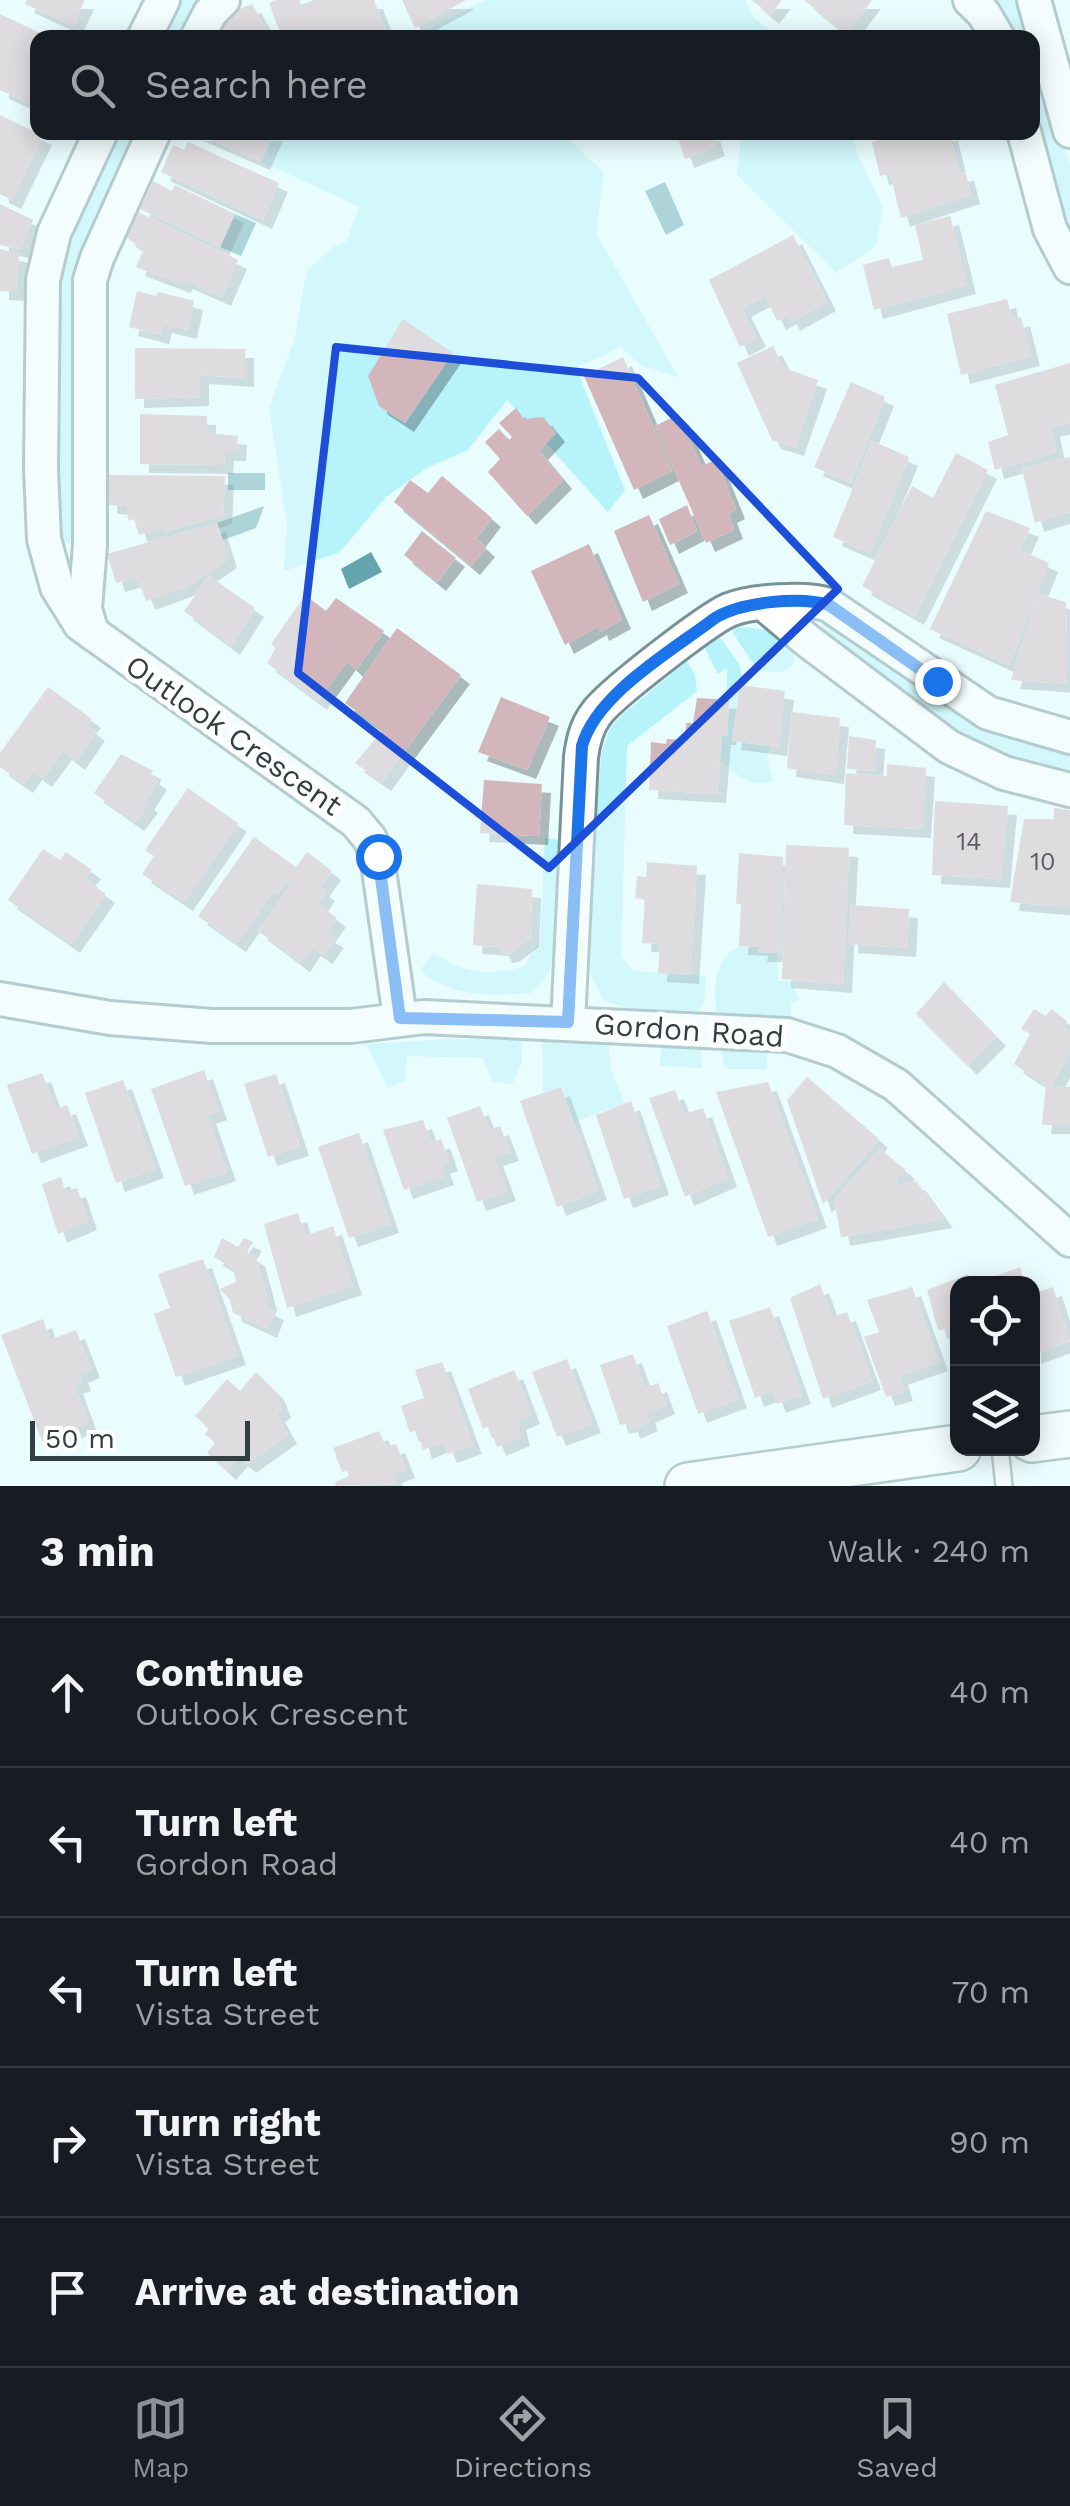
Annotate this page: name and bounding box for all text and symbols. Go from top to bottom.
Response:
search box [30,30,1040,140]
icon: search [65,58,120,113]
text: Search here [145,63,368,107]
street label: Outlook Crescent [119,647,349,823]
route end [915,659,961,705]
house number: 14 [956,827,982,856]
route start [356,834,402,880]
house number: 10 [1030,847,1056,876]
street label: Gordon Road [593,1006,785,1054]
map controls [950,1276,1040,1456]
button: locate [950,1276,1040,1366]
button: layers [950,1366,1040,1456]
scale bar [30,1416,250,1460]
text: 50 m [45,1422,115,1455]
text: 3 min [40,1527,155,1576]
text: Walk · 240 m [828,1532,1030,1570]
text: Continue [135,1651,304,1695]
icon: ahead [40,1665,95,1720]
text: 40 m [949,1673,1030,1711]
text: Outlook Crescent [135,1695,408,1733]
text: Turn left [135,1801,297,1845]
icon: left [40,1815,95,1870]
text: 40 m [949,1823,1030,1861]
text: Gordon Road [135,1845,338,1883]
text: Turn left [135,1951,297,1995]
icon: left [40,1965,95,2020]
text: 70 m [951,1973,1030,2011]
text: Vista Street [135,1995,319,2033]
text: Turn right [135,2101,321,2145]
icon: right [40,2115,95,2170]
text: 90 m [949,2123,1030,2161]
text: Vista Street [135,2145,319,2183]
icon: arrive [40,2265,95,2320]
text: Arrive at destination [135,2270,520,2314]
tab: Map [132,2391,189,2484]
tab: Directions [454,2391,592,2484]
tab: Saved [856,2391,938,2484]

